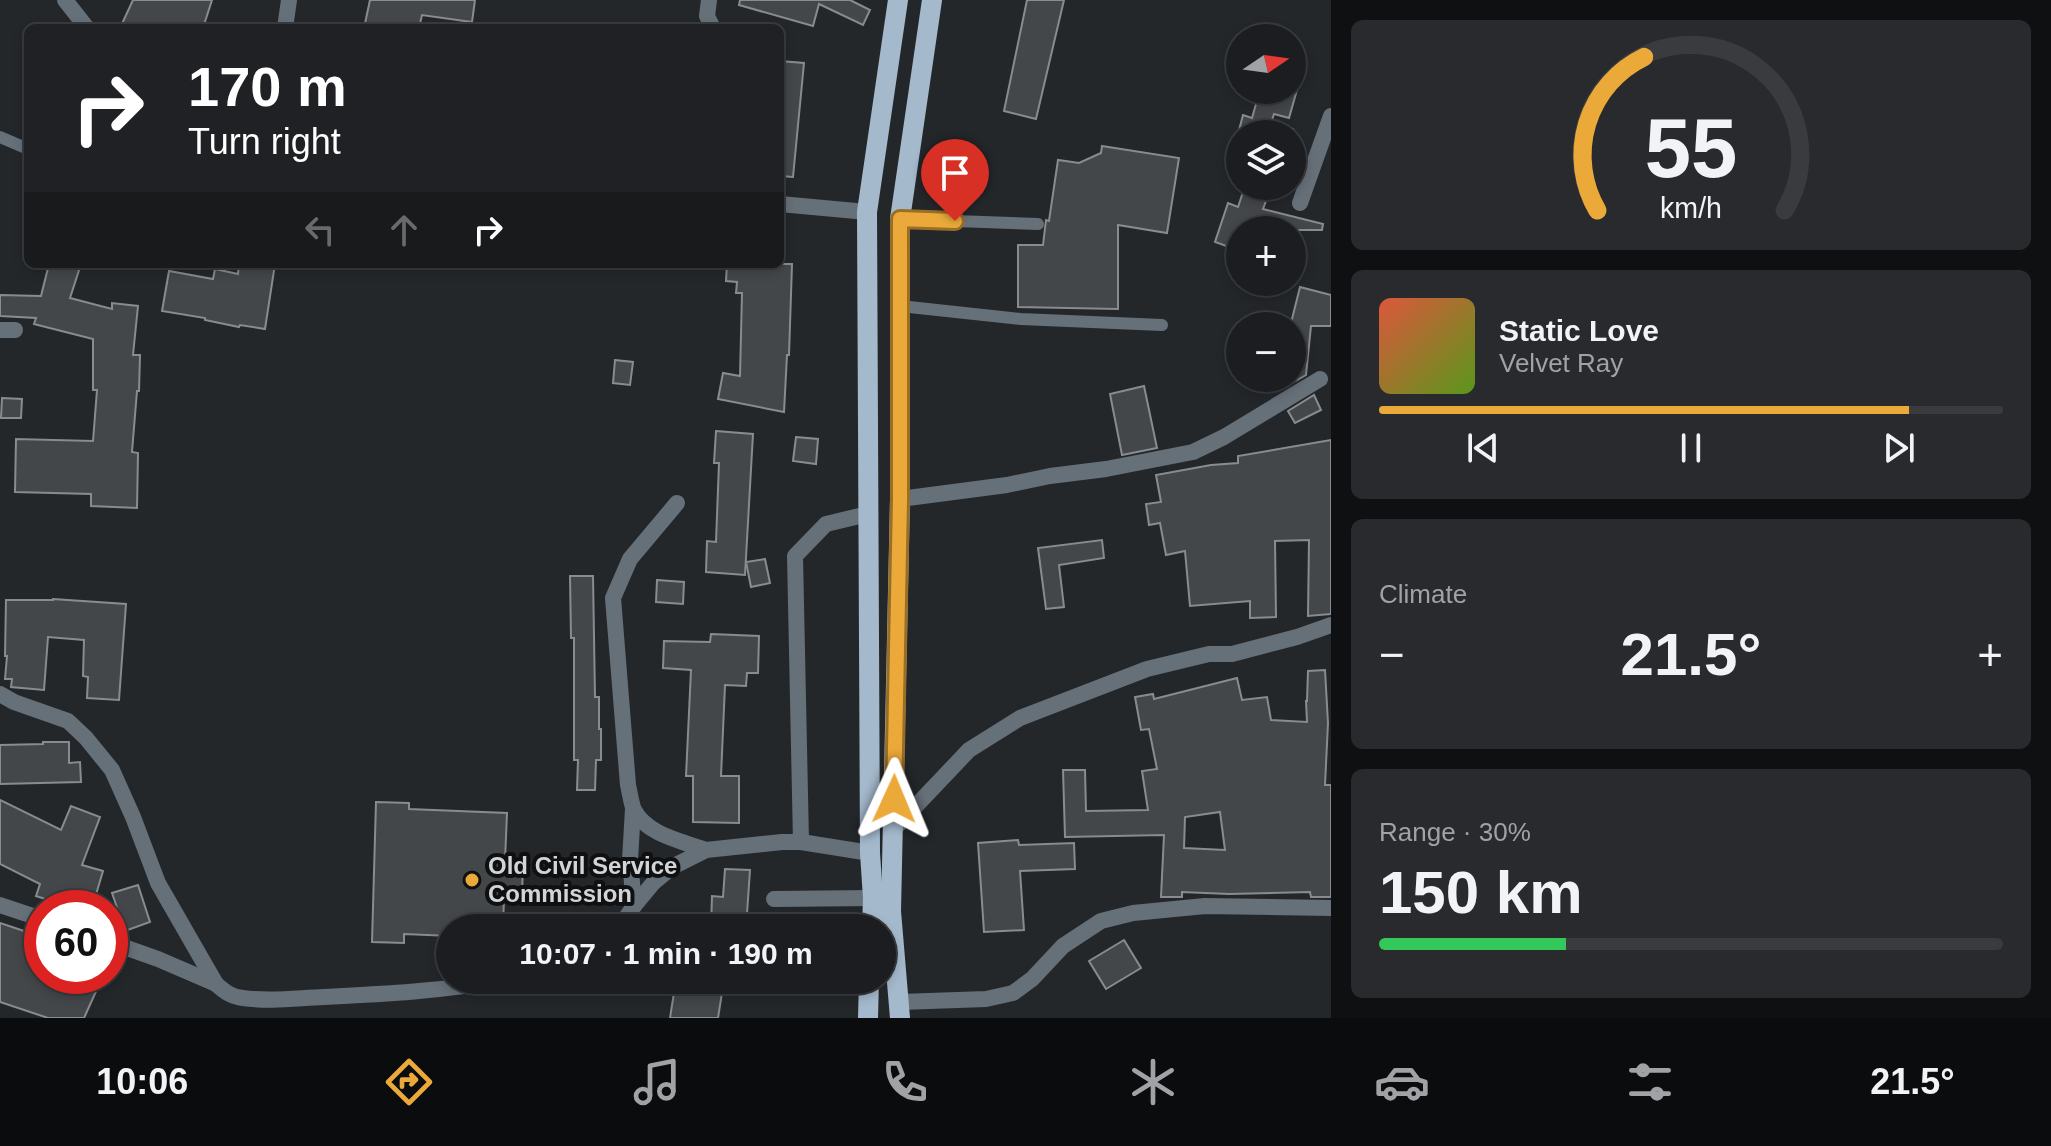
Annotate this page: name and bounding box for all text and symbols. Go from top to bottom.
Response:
north arrow [1226,24,1306,104]
map controls [1226,24,1306,392]
text: 170 m [188,55,347,118]
icon: right [56,56,160,160]
text: 55 [1645,101,1737,194]
button: layers [1226,120,1306,200]
text: Turn right [188,121,341,162]
pin [921,139,989,221]
icon: arrive [933,151,977,195]
text: km/h [1660,192,1722,224]
icon: left [298,208,342,252]
icon: ahead [382,208,426,252]
icon: right [466,208,510,252]
button: + [1226,216,1306,296]
button: − [1226,312,1306,392]
text: Static Love [1499,314,1659,347]
text: Velvet Ray [1499,348,1623,378]
icon: previous [1461,426,1505,470]
icon: pause [1669,426,1713,470]
icon: next [1877,426,1921,470]
text: Climate [1379,579,1467,609]
text: 21.5° [1621,621,1761,688]
text: − [1379,630,1405,679]
text: + [1977,630,2003,679]
position arrow [852,757,936,841]
text: Range · 30% [1379,817,1531,847]
place label: Old Civil Service Commission [488,852,677,907]
text: 150 km [1379,859,1583,926]
marker: Old Civil Service Commission [463,871,481,889]
speed limit sign: 60 [24,890,128,994]
text: 10:07 · 1 min · 190 m [519,937,813,970]
icon: directions [381,1054,437,1110]
icon: music [629,1054,685,1110]
icon: phone [877,1054,933,1110]
icon: climate [1125,1054,1181,1110]
icon: car [1374,1054,1430,1110]
icon: filters [1622,1054,1678,1110]
text: 10:06 [96,1061,188,1102]
text: 21.5° [1870,1061,1955,1102]

